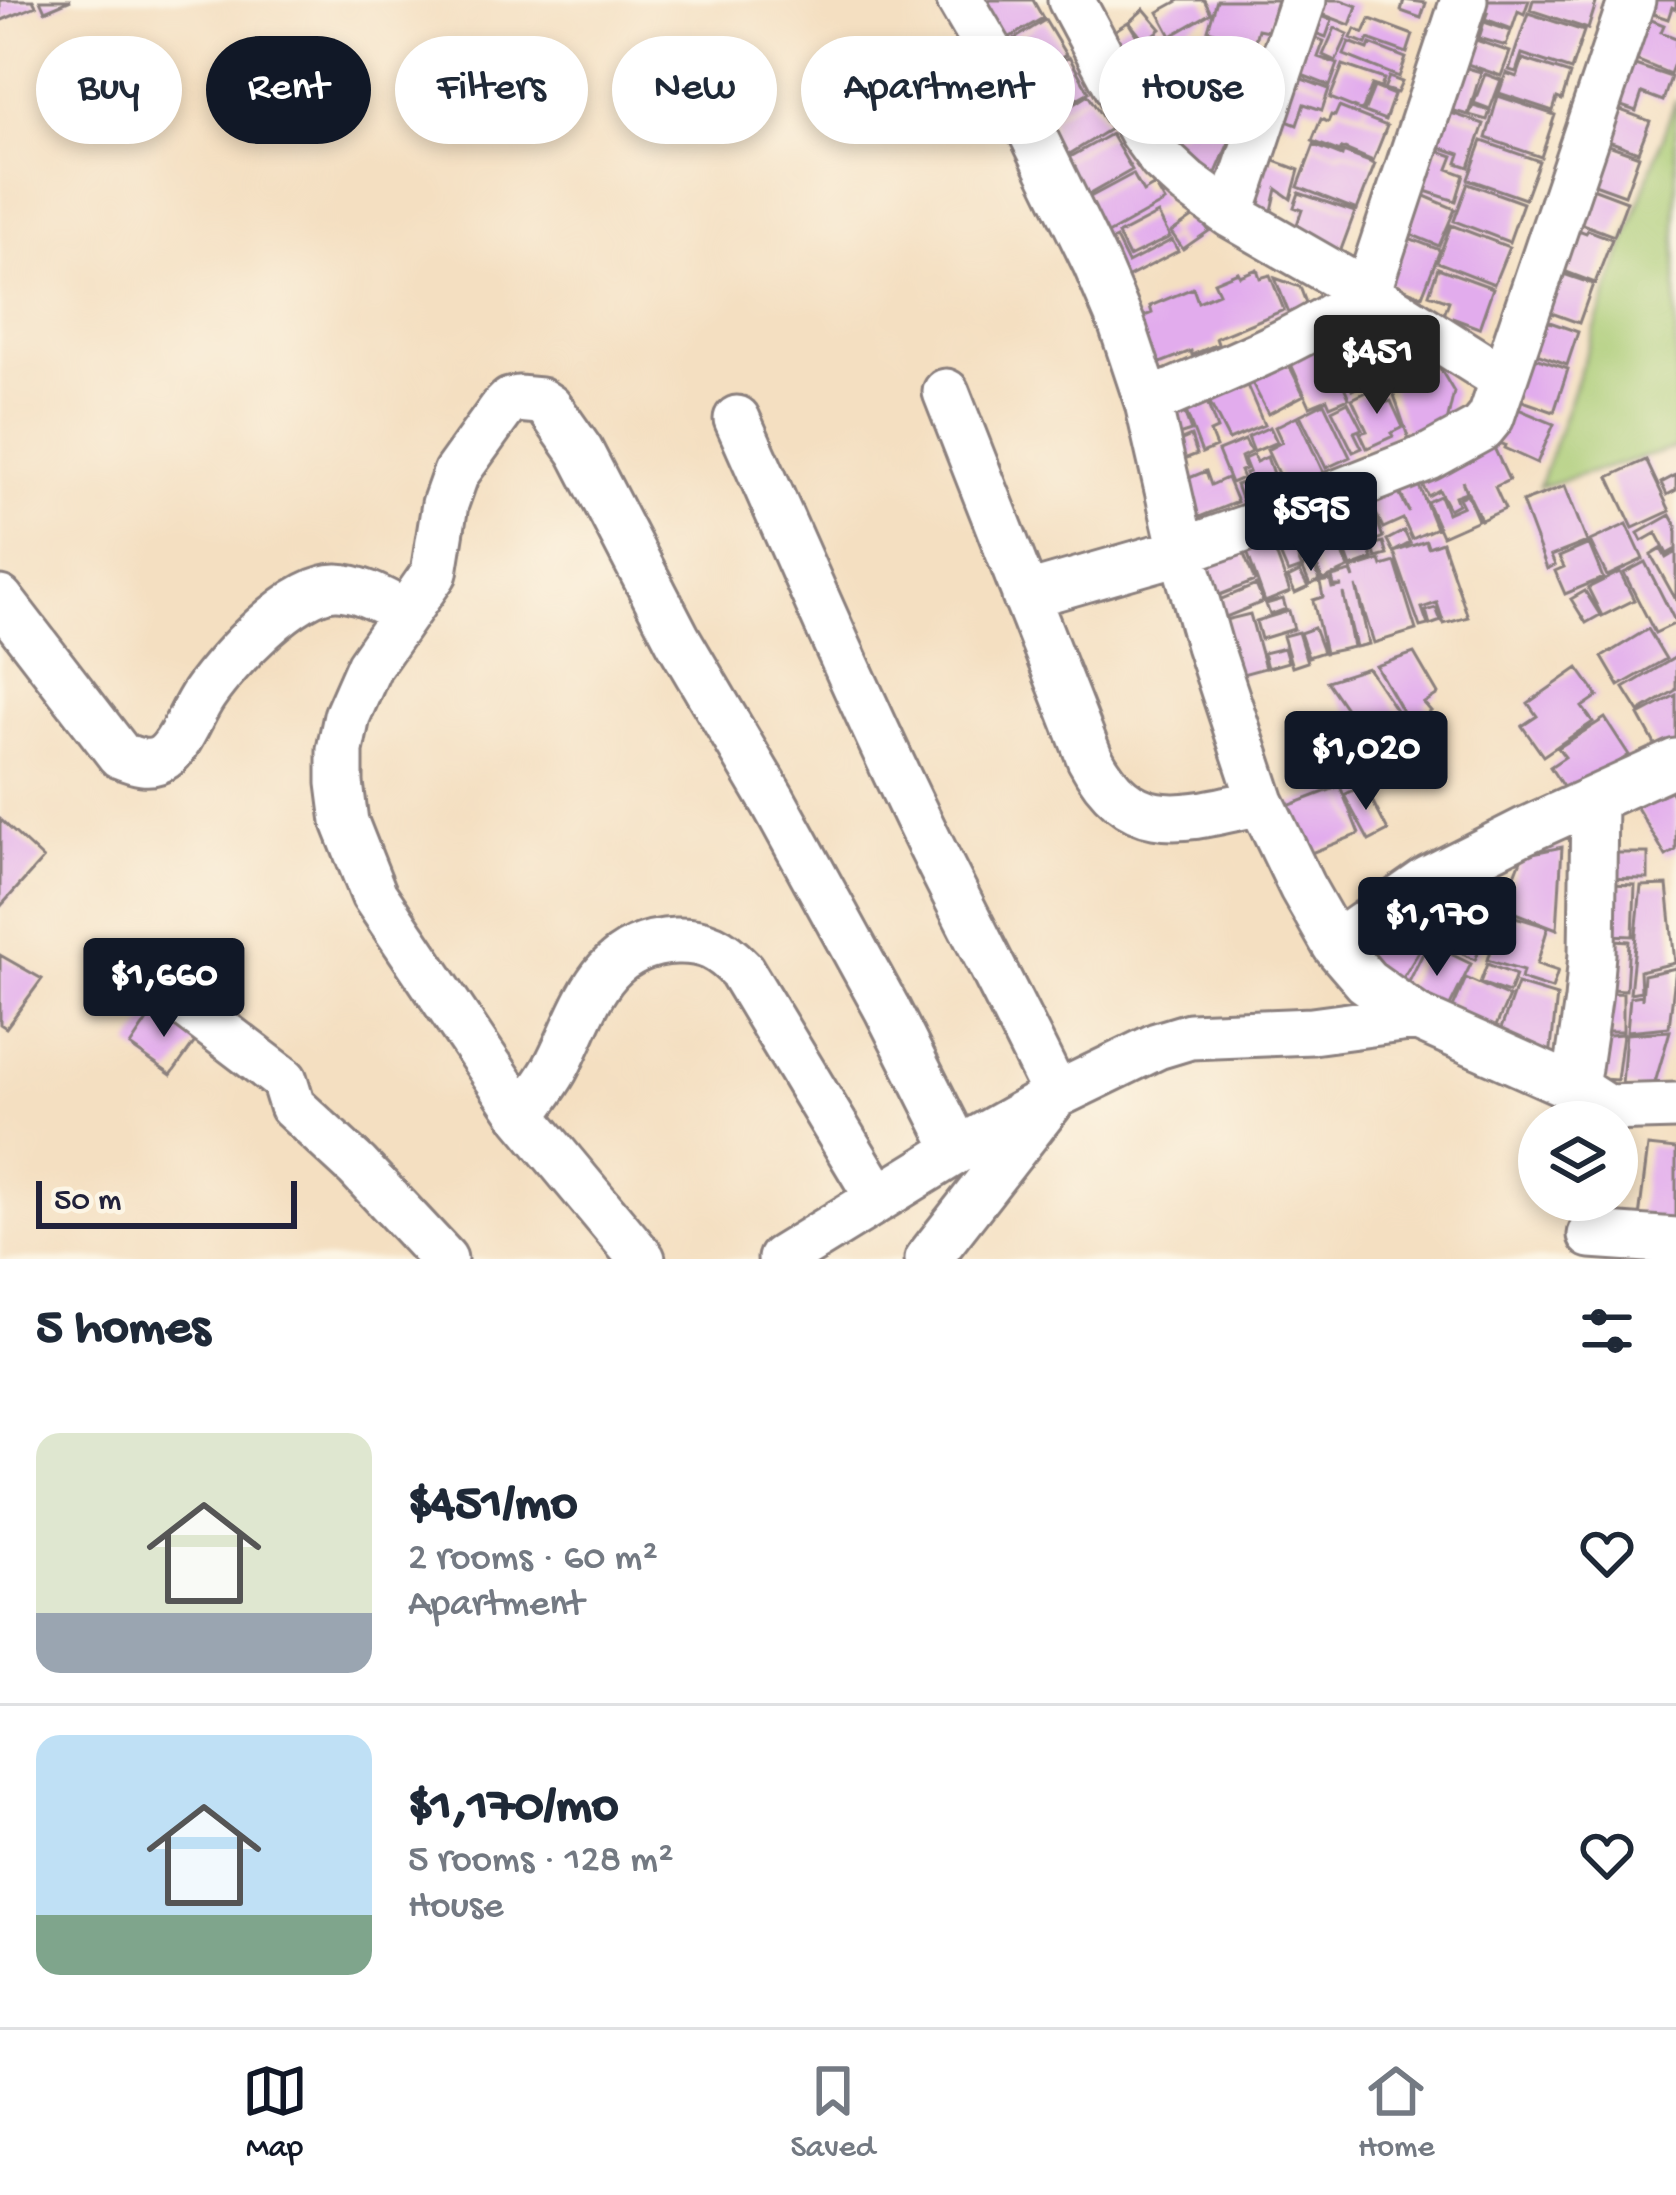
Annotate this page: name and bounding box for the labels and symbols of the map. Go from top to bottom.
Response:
pin: $451 [1306,315,1448,417]
pin: $595 [1240,472,1382,574]
pin: $1,020 [1268,711,1464,813]
pin: $1,170 [1339,877,1535,979]
pin: $1,660 [66,938,262,1040]
scale bar [36,1175,297,1228]

